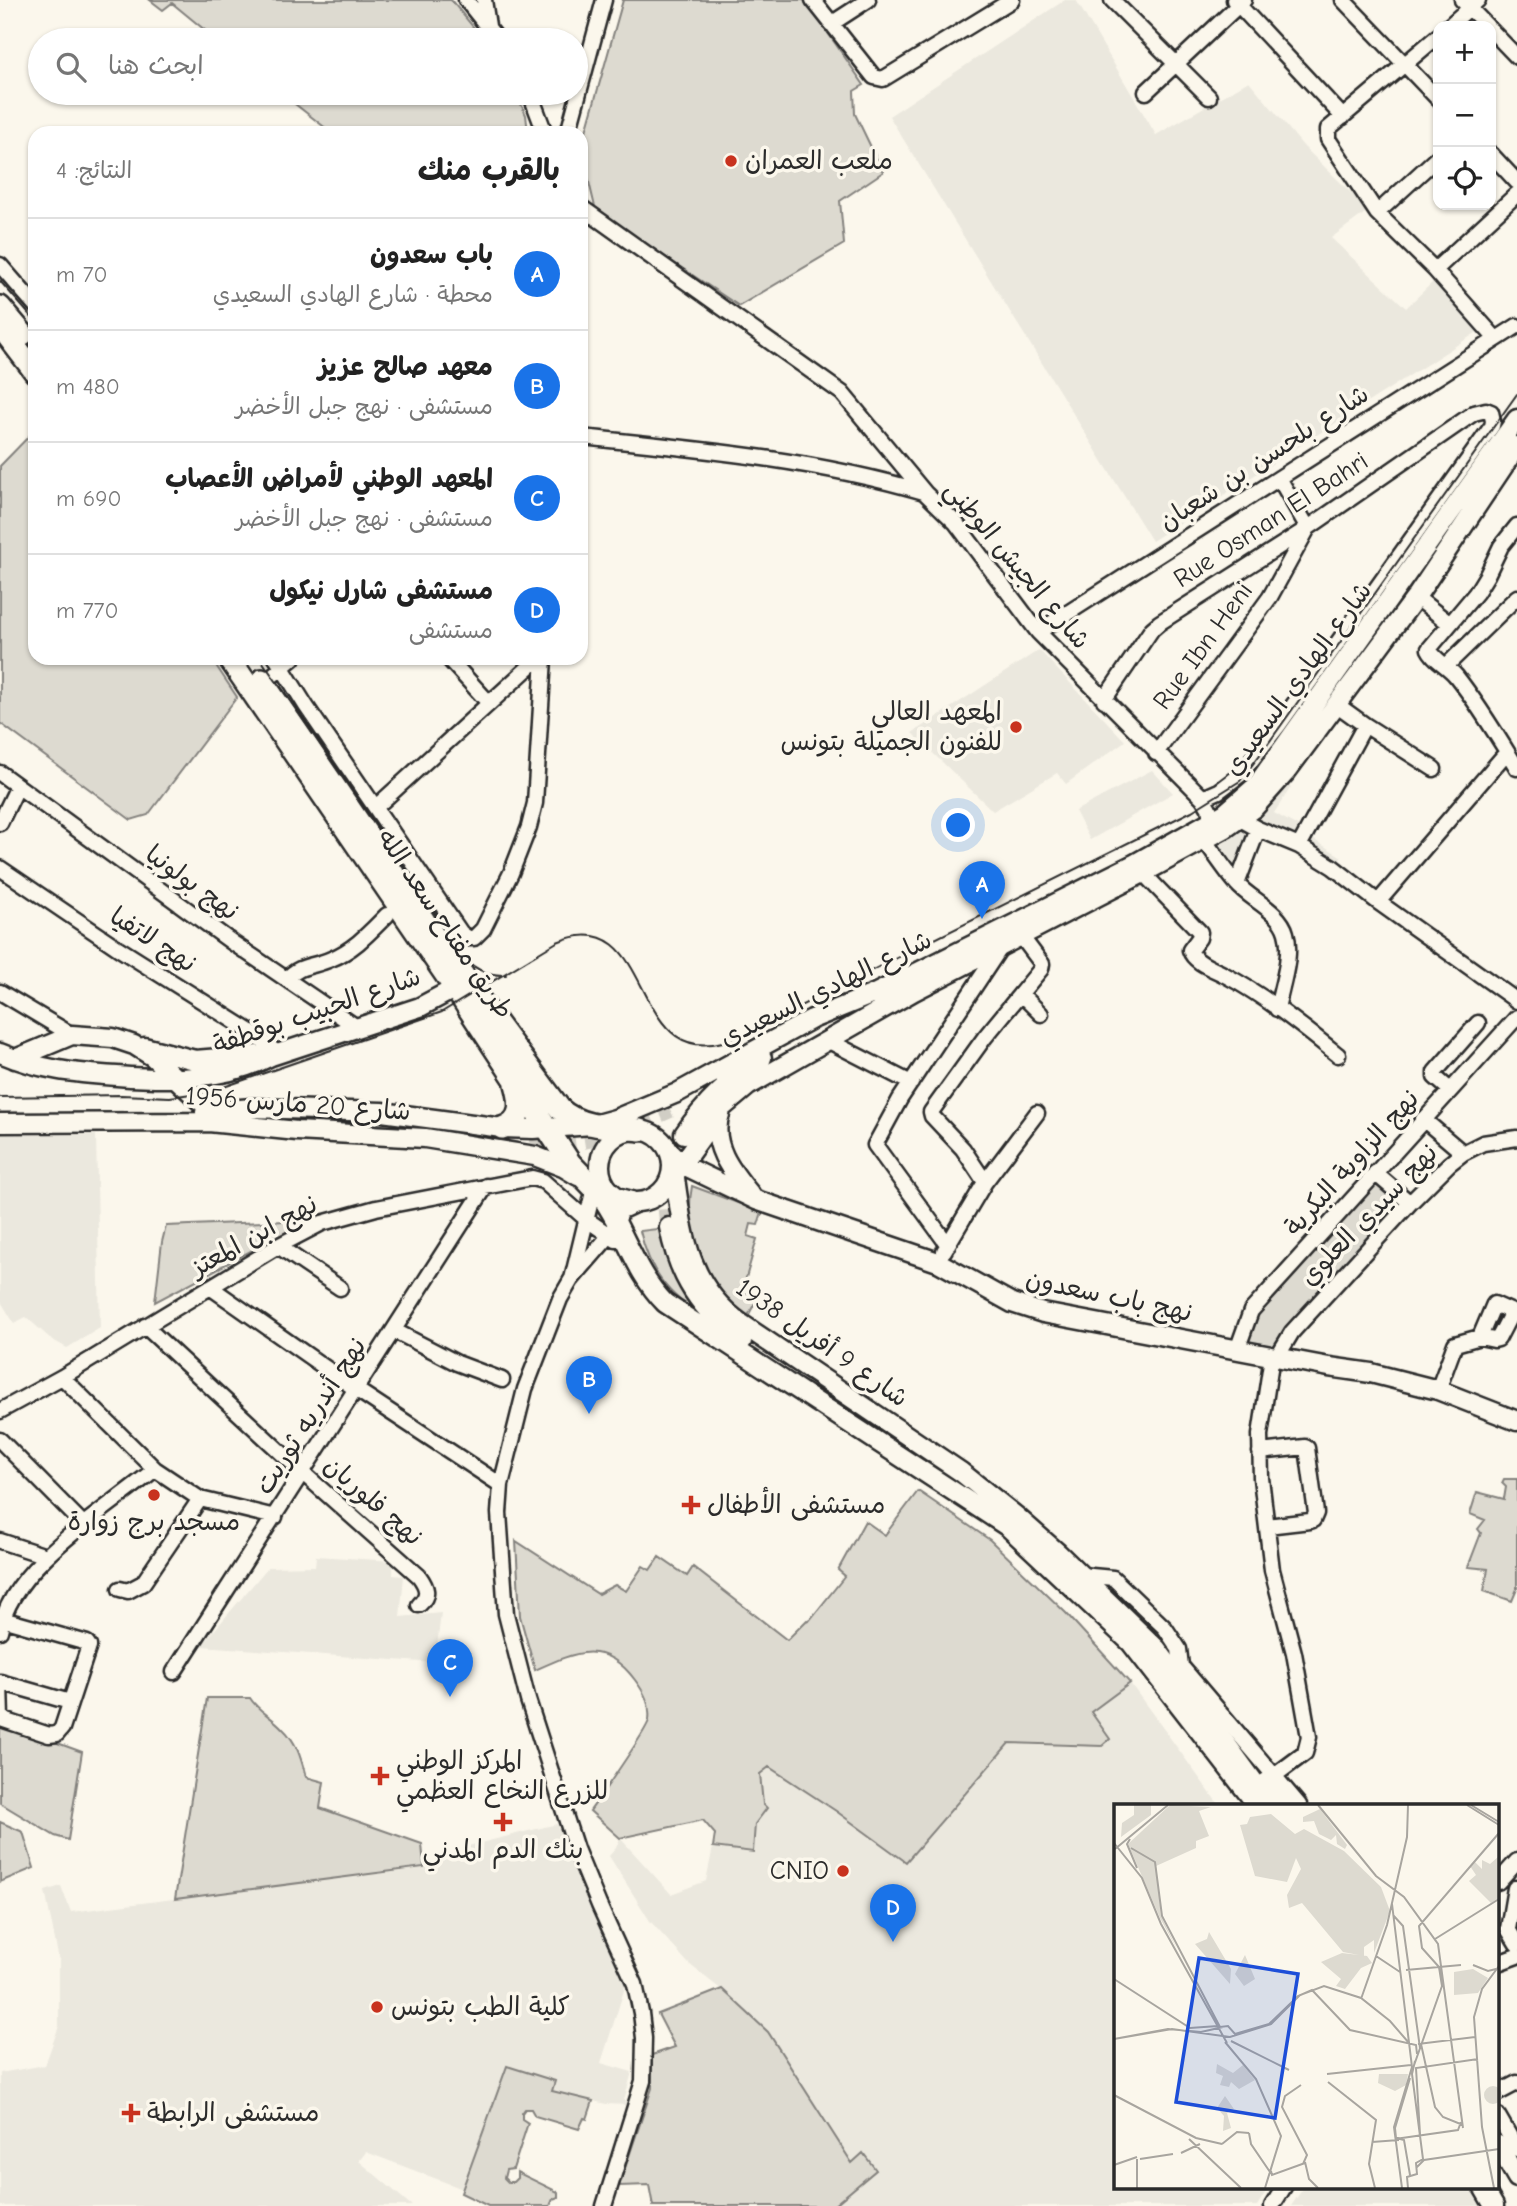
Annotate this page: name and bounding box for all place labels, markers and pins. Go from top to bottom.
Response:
place label: ملعب العمران [745,146,893,176]
marker: ملعب العمران [723,153,739,169]
place label: المعهد العالي للفنون الجميلة بتونس [781,697,1002,758]
marker: المعهد العالي للفنون الجميلة بتونس [1008,719,1024,735]
pin: A [959,861,1005,919]
pin: B [566,1356,612,1414]
place label: مستشفى الأطفال [707,1486,886,1521]
marker: مسجد برج زوارة [146,1487,162,1503]
marker: مستشفى الأطفال [681,1495,701,1515]
place label: مسجد برج زوارة [68,1507,240,1539]
pin: C [427,1639,473,1697]
place label: المركز الوطني للزرع النخاع العظمي [396,1746,608,1813]
marker: المركز الوطني للزرع النخاع العظمي [370,1766,390,1786]
marker: بنك الدم المدني [493,1812,513,1832]
place label: بنك الدم المدني [422,1835,584,1872]
place label: CNIO [770,1856,829,1886]
marker: CNIO [835,1863,851,1879]
pin: D [870,1884,916,1942]
place label: كلية الطب بتونس [391,1992,570,2022]
marker: كلية الطب بتونس [369,1999,385,2015]
place label: مستشفى الرابطة [147,2098,319,2129]
marker: مستشفى الرابطة [121,2103,141,2123]

